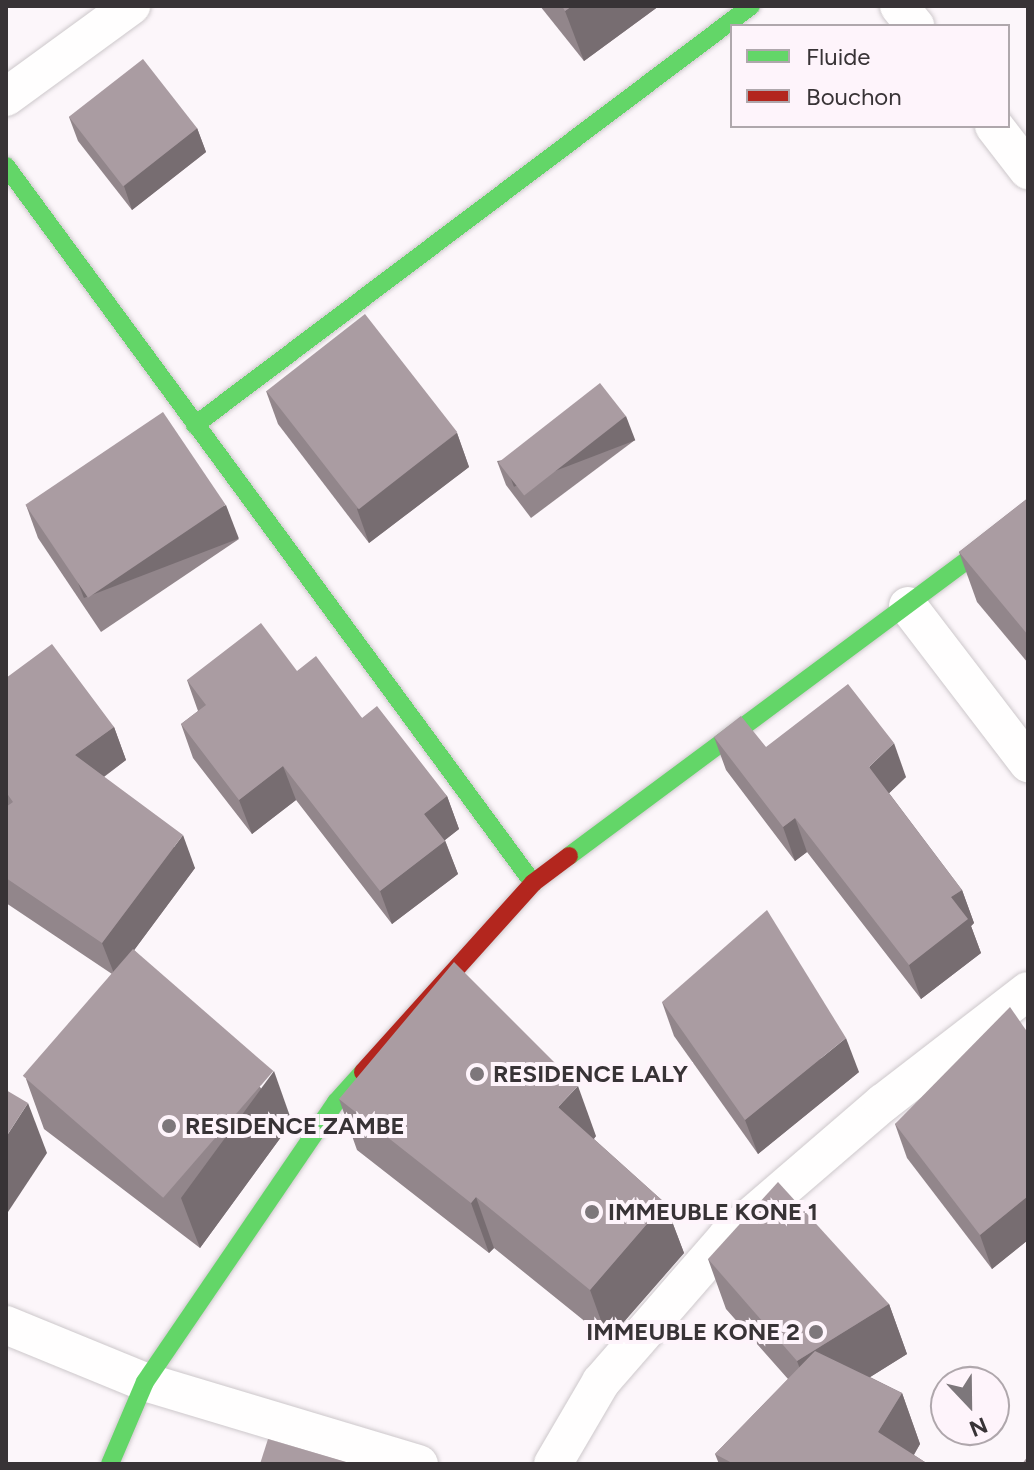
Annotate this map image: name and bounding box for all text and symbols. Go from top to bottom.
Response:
legend [730,24,1010,128]
text: Fluide [806,42,870,71]
text: Bouchon [806,82,902,111]
place label: RESIDENCE LALY [493,1060,688,1088]
marker: RESIDENCE LALY [468,1065,486,1083]
place label: RESIDENCE ZAMBE [185,1112,405,1140]
marker: RESIDENCE ZAMBE [160,1117,178,1135]
place label: IMMEUBLE KONE 1 [608,1198,818,1226]
marker: IMMEUBLE KONE 1 [583,1203,601,1221]
place label: IMMEUBLE KONE 2 [586,1318,800,1346]
marker: IMMEUBLE KONE 2 [807,1323,825,1341]
north arrow [930,1366,1010,1446]
text: N [965,1411,991,1443]

